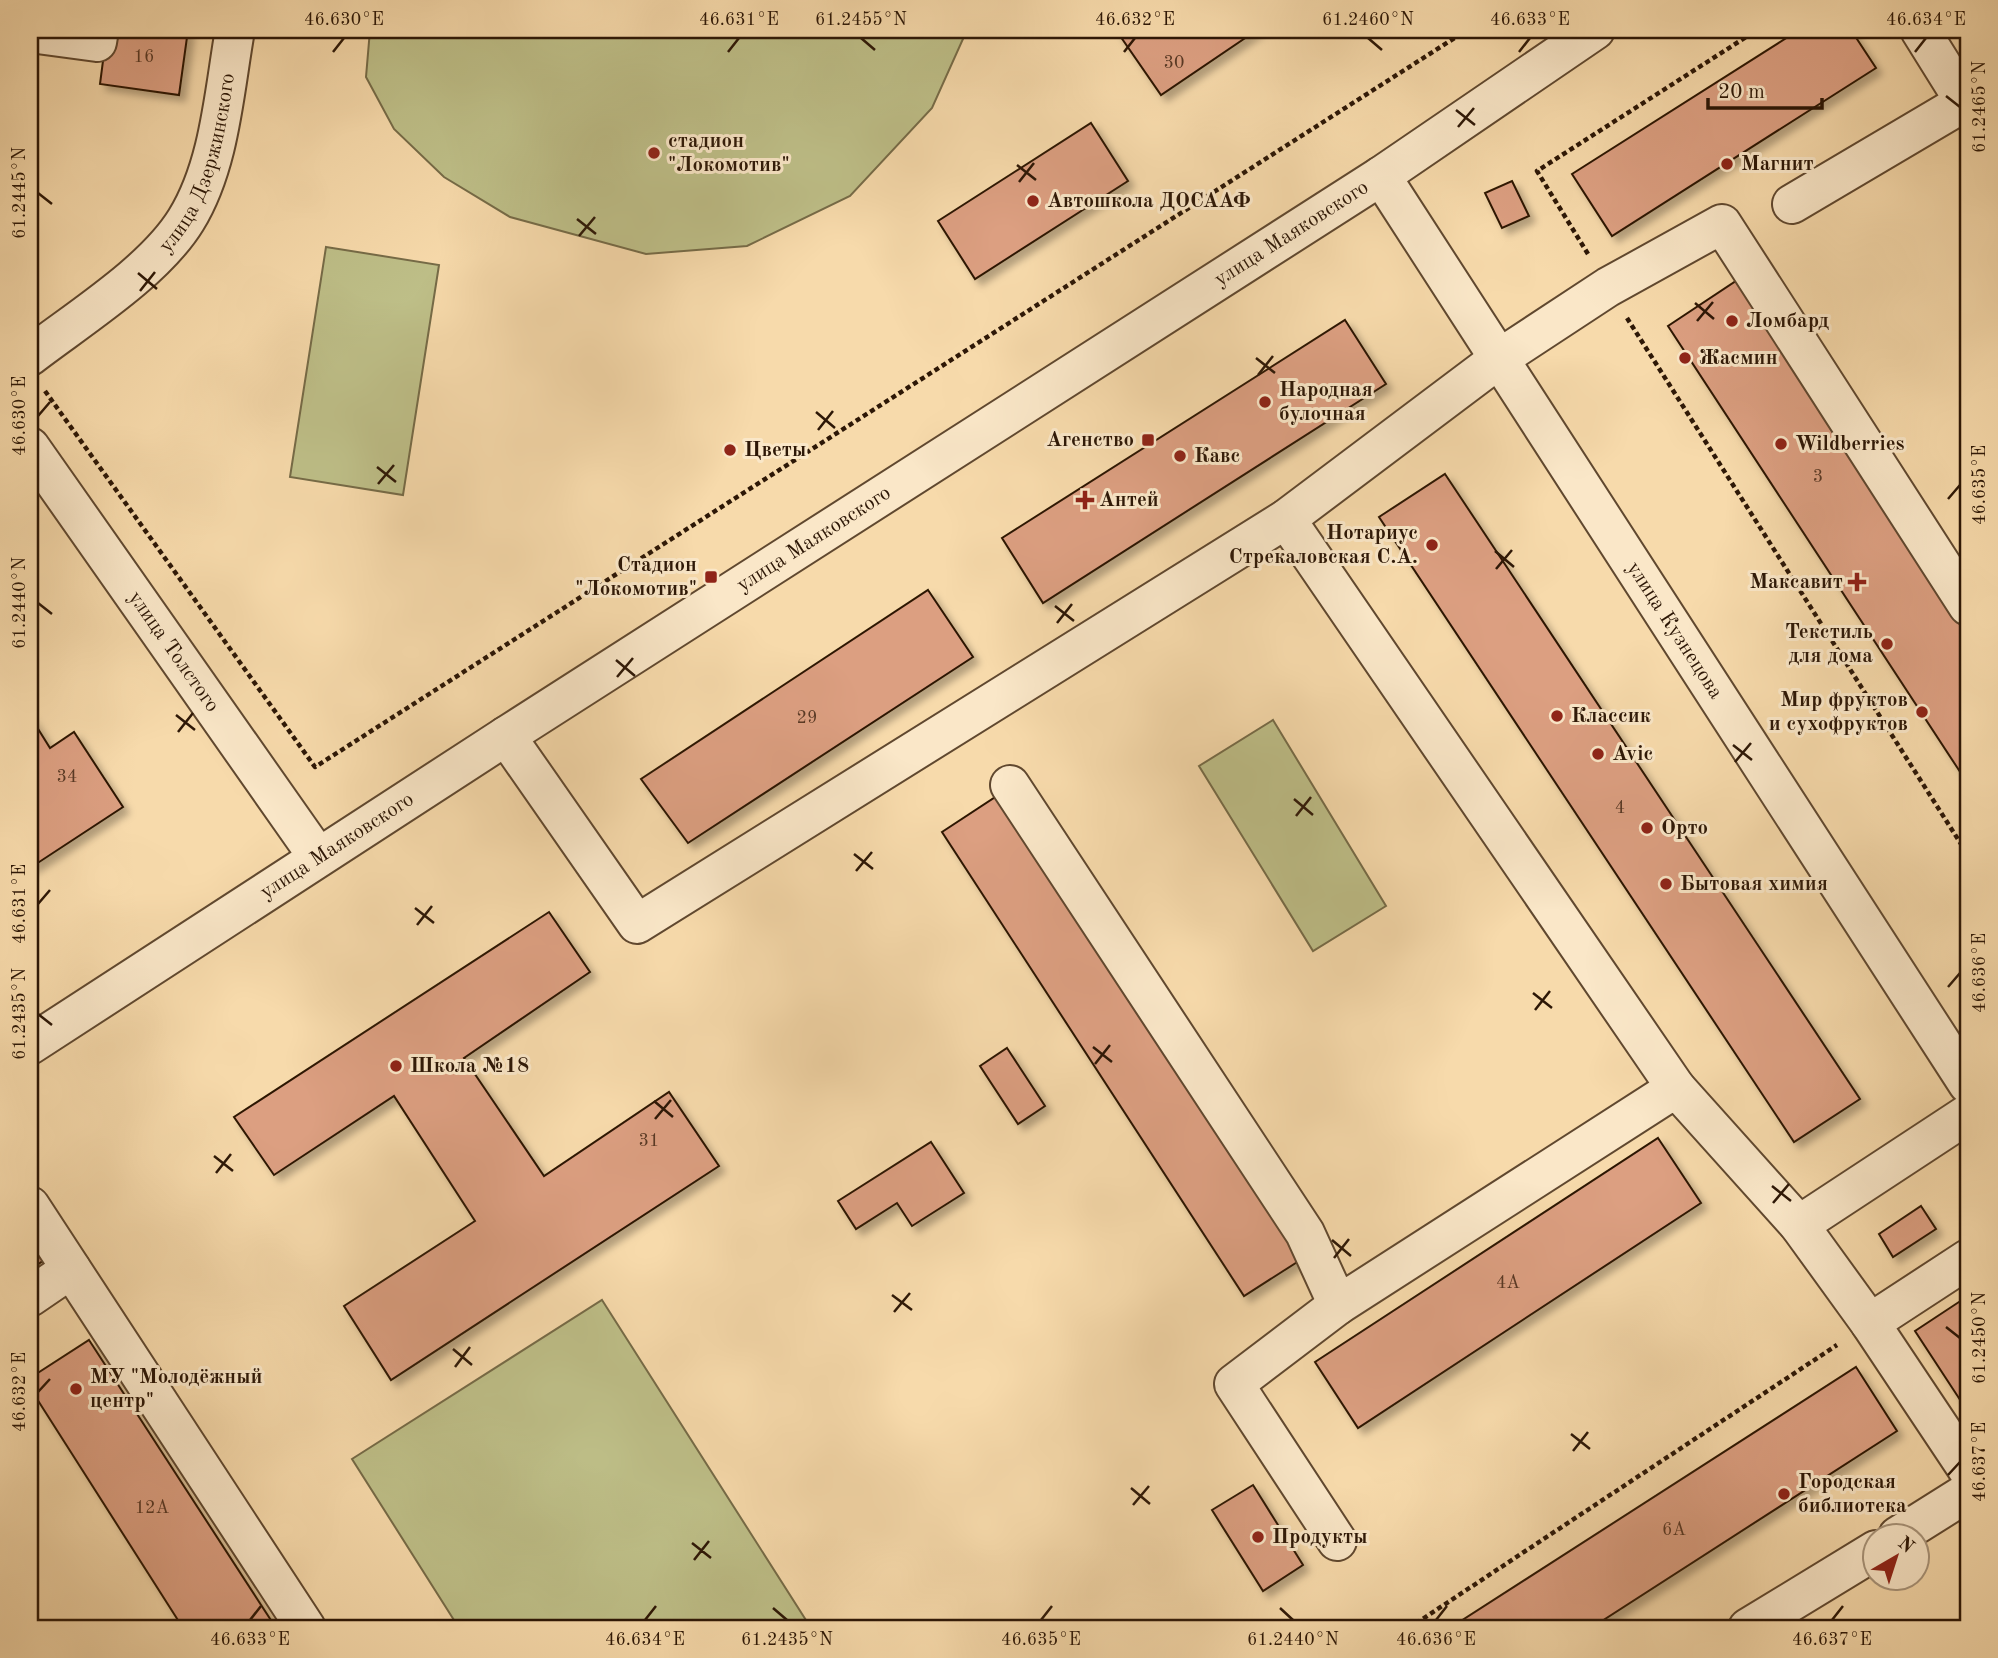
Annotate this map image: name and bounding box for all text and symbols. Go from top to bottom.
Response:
text: 46.630°E [304,11,384,29]
text: 46.631°E [699,11,779,29]
text: 61.2455°N [815,11,907,29]
text: 46.632°E [1095,11,1175,29]
text: 61.2460°N [1322,11,1414,29]
text: 46.633°E [1490,11,1570,29]
text: 46.634°E [1886,11,1966,29]
house number: 16 [134,48,154,66]
house number: 30 [1164,54,1184,72]
text: 61.2465°N [1971,61,1989,153]
scale bar [1708,66,1821,110]
street label: улица Дзержинского [155,72,239,257]
text: 20 m [1718,82,1765,103]
place label: стадион "Локомотив" [668,131,790,176]
marker: стадион "Локомотив" [646,145,662,161]
text: 61.2445°N [11,147,29,239]
place label: Магнит [1741,154,1814,175]
marker: Магнит [1719,156,1735,172]
street label: улица Маяковского [1211,176,1372,290]
place label: Автошкола ДОСААФ [1047,191,1251,212]
marker: Автошкола ДОСААФ [1025,193,1041,209]
place label: Ломбард [1746,311,1829,332]
marker: Ломбард [1724,313,1740,329]
place label: Жасмин [1699,348,1778,369]
marker: Жасмин [1677,350,1693,366]
text: 46.630°E [11,376,29,456]
place label: Народная булочная [1279,380,1373,425]
marker: Народная булочная [1257,394,1273,410]
place label: Агенство [1046,430,1134,451]
marker: Агенство [1140,432,1156,448]
place label: Wildberries [1795,434,1905,455]
marker: Wildberries [1773,436,1789,452]
place label: Цветы [744,440,806,461]
marker: Цветы [722,442,738,458]
text: 46.635°E [1971,445,1989,525]
place label: Кавс [1194,446,1240,467]
marker: Кавс [1172,448,1188,464]
house number: 3 [1813,468,1823,486]
street label: улица Маяковского [733,482,895,596]
place label: Антей [1099,490,1159,511]
marker: Антей [1077,492,1093,508]
place label: Нотариус Стрекаловская С.А. [1229,523,1418,568]
marker: Нотариус Стрекаловская С.А. [1424,537,1440,553]
place label: Стадион "Локомотив" [575,555,697,600]
text: 61.2440°N [11,557,29,649]
street label: улица Кузнецова [1623,558,1727,703]
marker: Стадион "Локомотив" [703,569,719,585]
place label: Максавит [1749,572,1843,593]
marker: Максавит [1849,574,1865,590]
street label: улица Толстого [124,587,223,716]
place label: Текстиль для дома [1785,622,1873,667]
marker: Текстиль для дома [1879,636,1895,652]
place label: Мир фруктов и сухофруктов [1769,690,1908,735]
marker: Мир фруктов и сухофруктов [1914,704,1930,720]
place label: Классик [1571,706,1651,727]
marker: Классик [1549,708,1565,724]
house number: 29 [797,709,817,727]
place label: Avic [1612,744,1653,765]
marker: Avic [1590,746,1606,762]
house number: 34 [57,768,77,786]
street label: улица Маяковского [257,788,417,903]
house number: 4 [1615,799,1625,817]
place label: Орто [1661,818,1708,839]
marker: Орто [1639,820,1655,836]
text: 46.631°E [11,864,29,944]
place label: Бытовая химия [1680,874,1828,895]
marker: Бытовая химия [1658,876,1674,892]
text: 46.636°E [1971,933,1989,1013]
text: 61.2435°N [11,968,29,1060]
place label: Школа №18 [410,1056,529,1077]
marker: Школа №18 [388,1058,404,1074]
house number: 31 [639,1132,659,1150]
house number: 4А [1496,1274,1520,1292]
text: 61.2450°N [1971,1292,1989,1384]
text: 46.632°E [11,1352,29,1432]
place label: МУ "Молодёжный центр" [90,1367,263,1412]
marker: МУ "Молодёжный центр" [68,1381,84,1397]
text: 46.637°E [1971,1422,1989,1502]
place label: Городская библиотека [1798,1472,1907,1517]
marker: Городская библиотека [1776,1486,1792,1502]
house number: 12А [135,1499,170,1517]
house number: 6А [1662,1521,1686,1539]
north arrow [1862,1522,1932,1592]
place label: Продукты [1272,1527,1368,1548]
marker: Продукты [1250,1529,1266,1545]
text: N [1894,1534,1917,1558]
text: 46.633°E [210,1631,290,1649]
text: 46.634°E [605,1631,685,1649]
text: 61.2435°N [741,1631,833,1649]
text: 46.635°E [1001,1631,1081,1649]
text: 61.2440°N [1247,1631,1339,1649]
text: 46.636°E [1396,1631,1476,1649]
text: 46.637°E [1792,1631,1872,1649]

